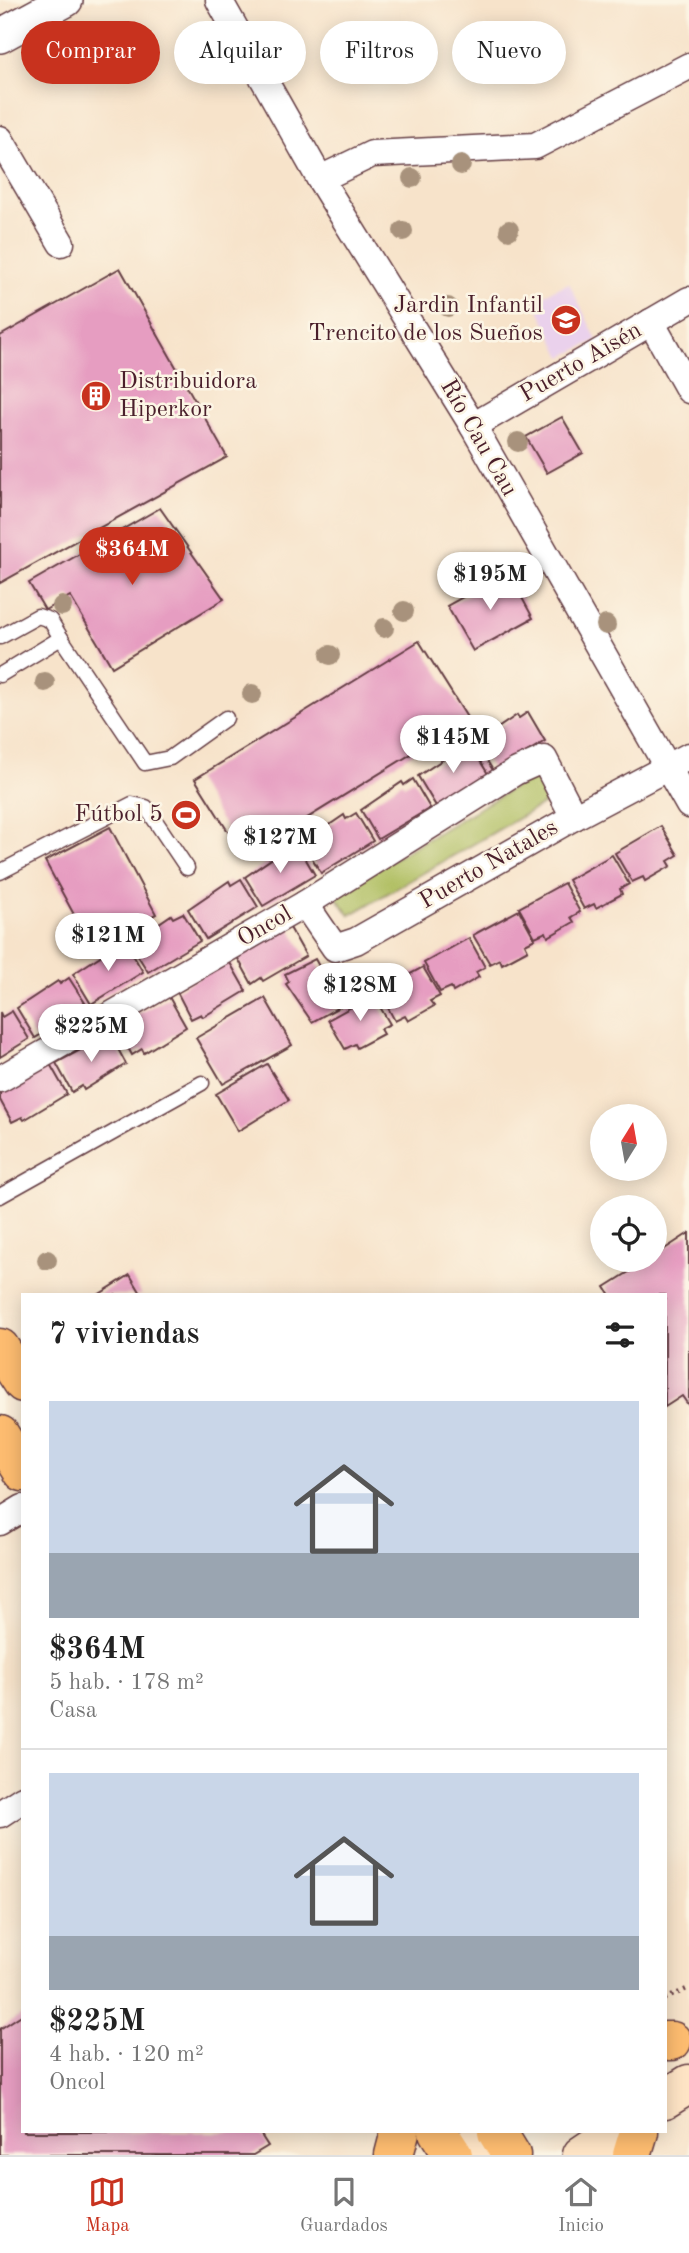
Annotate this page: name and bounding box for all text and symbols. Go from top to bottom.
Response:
chip: Comprar [21,21,160,84]
chip: Alquilar [174,21,306,84]
chip: Filtros [320,21,438,84]
chip: Nuevo [452,21,566,84]
place label: Jardin Infantil Trencito de los Sueños [308,294,543,346]
school or university icon: Jardin Infantil Trencito de los Sueños [549,303,583,337]
street label: Puerto Aisén [516,319,646,407]
place label: Distribuidora Hiperkor [119,370,257,422]
street label: Río Cau Cau [435,375,521,501]
building icon: Distribuidora Hiperkor [79,379,113,413]
pin: $364M [83,528,181,587]
text: $364M [95,538,169,561]
pin: $195M [441,552,539,612]
text: $195M [453,563,527,586]
pin: $145M [404,716,502,775]
text: $145M [416,726,490,749]
sports icon: Fútbol 5 [169,798,203,832]
place label: Fútbol 5 [74,803,163,827]
pin: $127M [231,816,329,875]
street label: Puerto Natales [416,816,562,914]
text: $127M [243,826,317,849]
street label: Oncol [234,902,296,952]
pin: $121M [59,914,157,973]
text: $121M [71,924,145,947]
pin: $128M [311,964,409,1023]
text: $128M [323,974,397,997]
pin: $225M [42,1004,140,1064]
text: $225M [54,1015,128,1038]
north arrow [590,1104,667,1181]
map controls [590,1104,667,1272]
button: locate [590,1195,667,1272]
icon: filters [601,1316,639,1354]
text: 7 viviendas [49,1320,199,1350]
icon: home [281,1446,407,1572]
text: $364M [49,1635,145,1665]
text: 5 hab. · 178 m² [49,1671,204,1694]
text: Casa [49,1699,97,1722]
icon: home [281,1818,407,1944]
text: $225M [49,2007,145,2037]
text: 4 hab. · 120 m² [49,2043,204,2066]
text: Oncol [49,2071,105,2094]
tab: Mapa [85,2173,130,2238]
tab: Guardados [300,2173,388,2238]
tab: Inicio [558,2173,604,2238]

